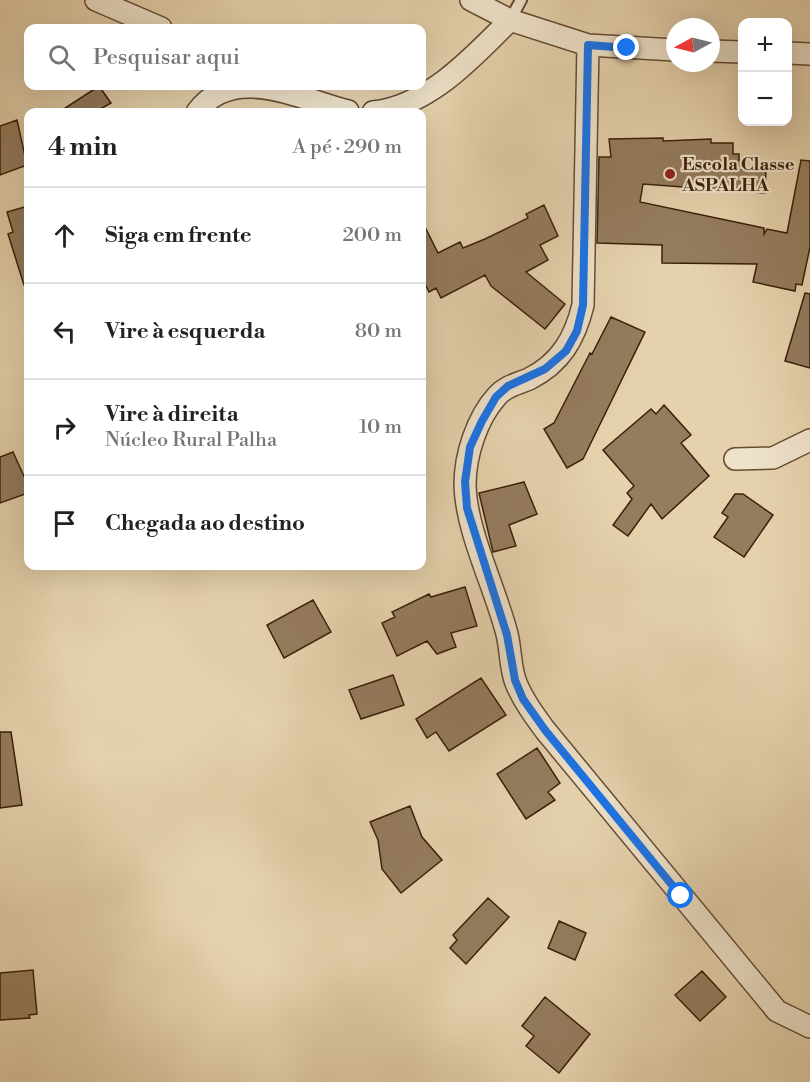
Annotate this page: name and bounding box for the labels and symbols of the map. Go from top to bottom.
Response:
north arrow [666,18,720,72]
route end [613,34,639,60]
place label: Escola Classe ASPALHA [681,153,795,197]
marker: Escola Classe ASPALHA [663,167,677,181]
route start [667,882,693,908]

